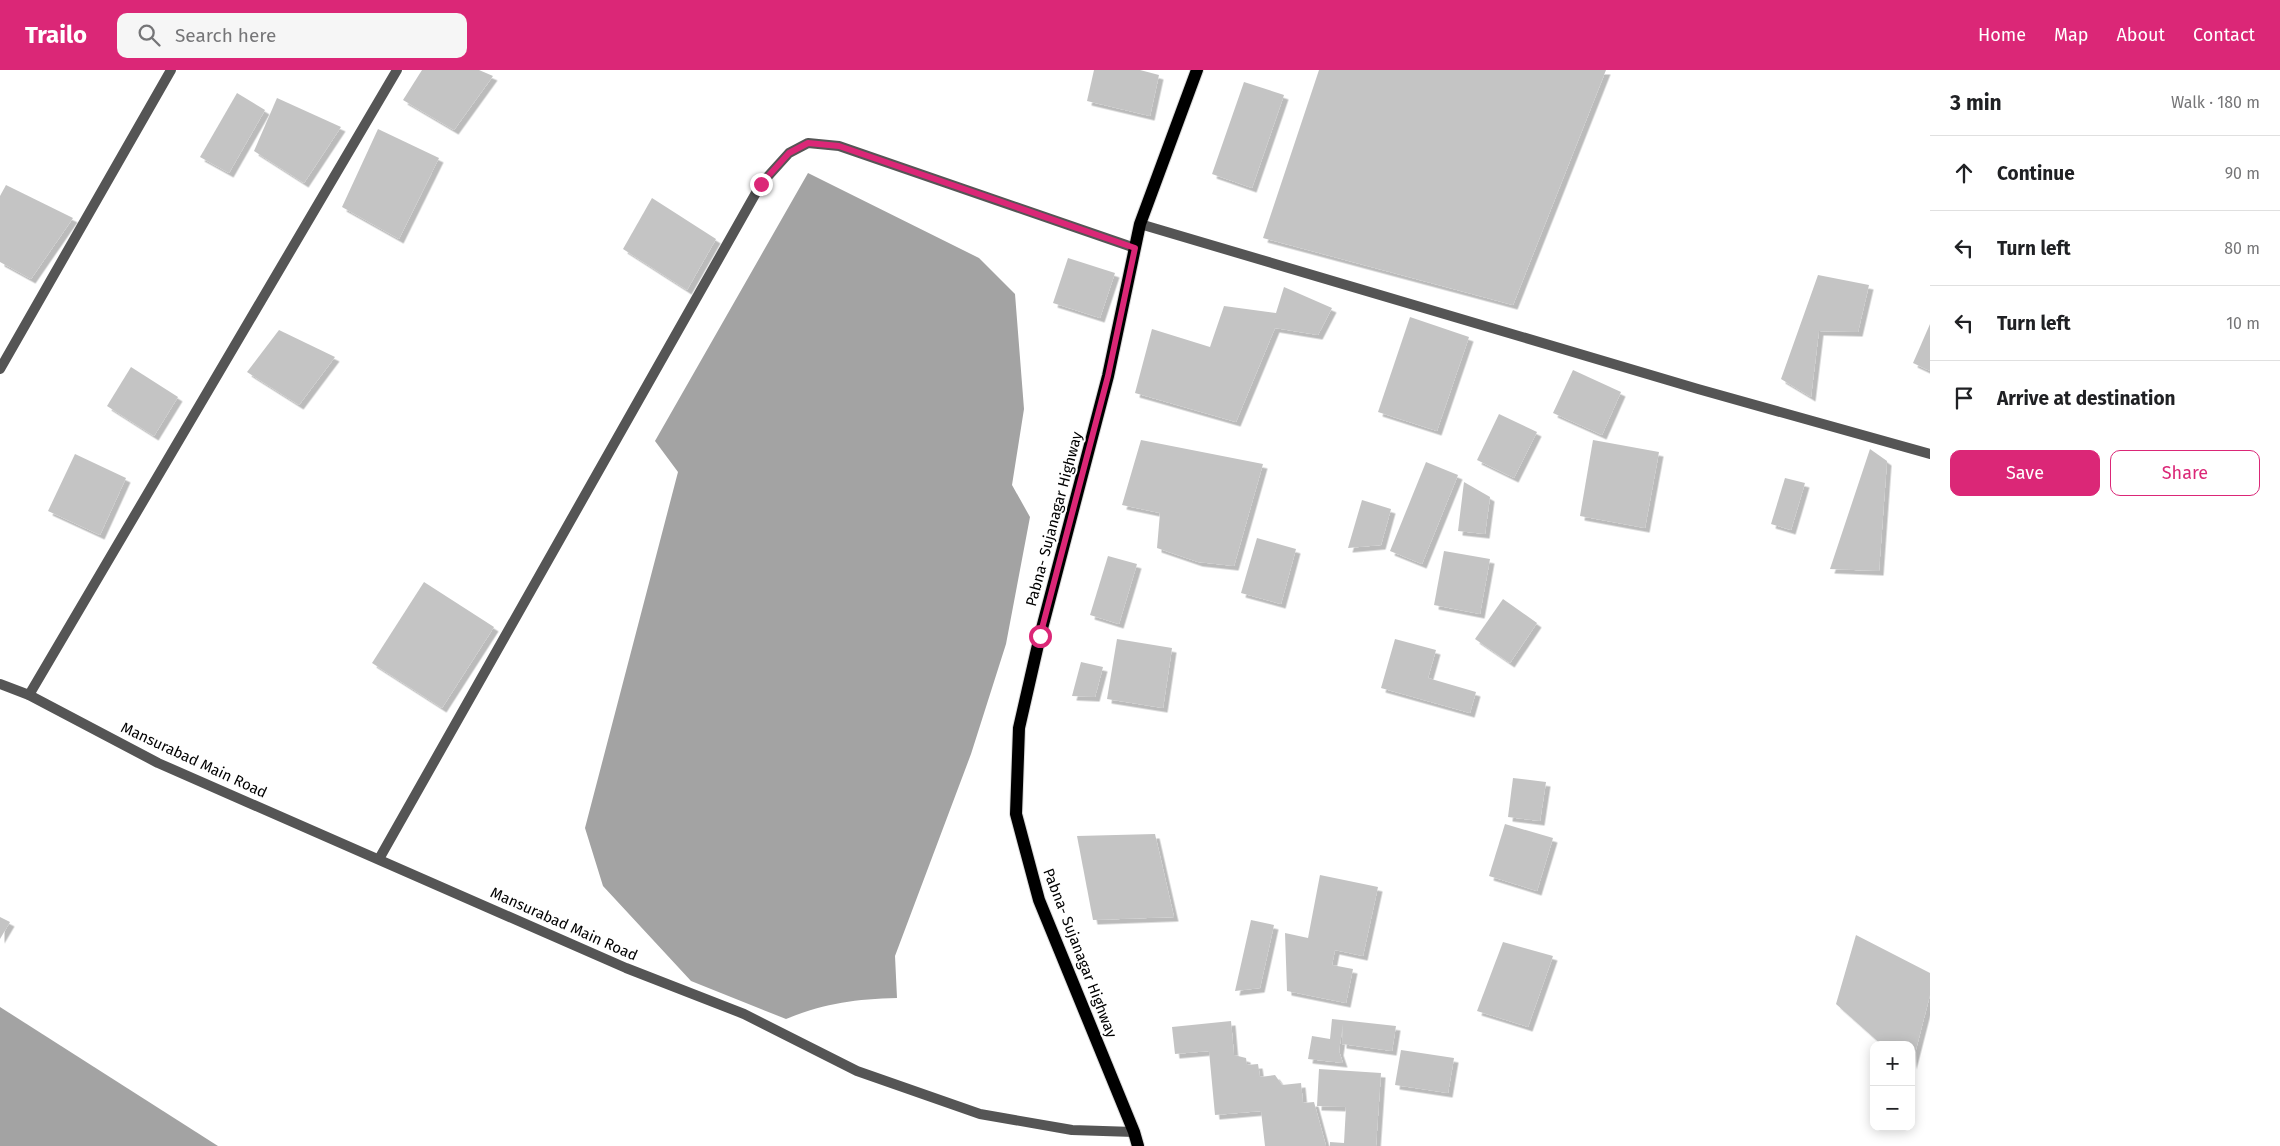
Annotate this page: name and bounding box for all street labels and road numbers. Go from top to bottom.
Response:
street label: Pabna- Sujanagar Highway [1022,429,1086,608]
street label: Mansurabad Main Road [118,718,270,802]
street label: Pabna- Sujanagar Highway [1039,866,1121,1041]
street label: Mansurabad Main Road [488,883,640,965]

